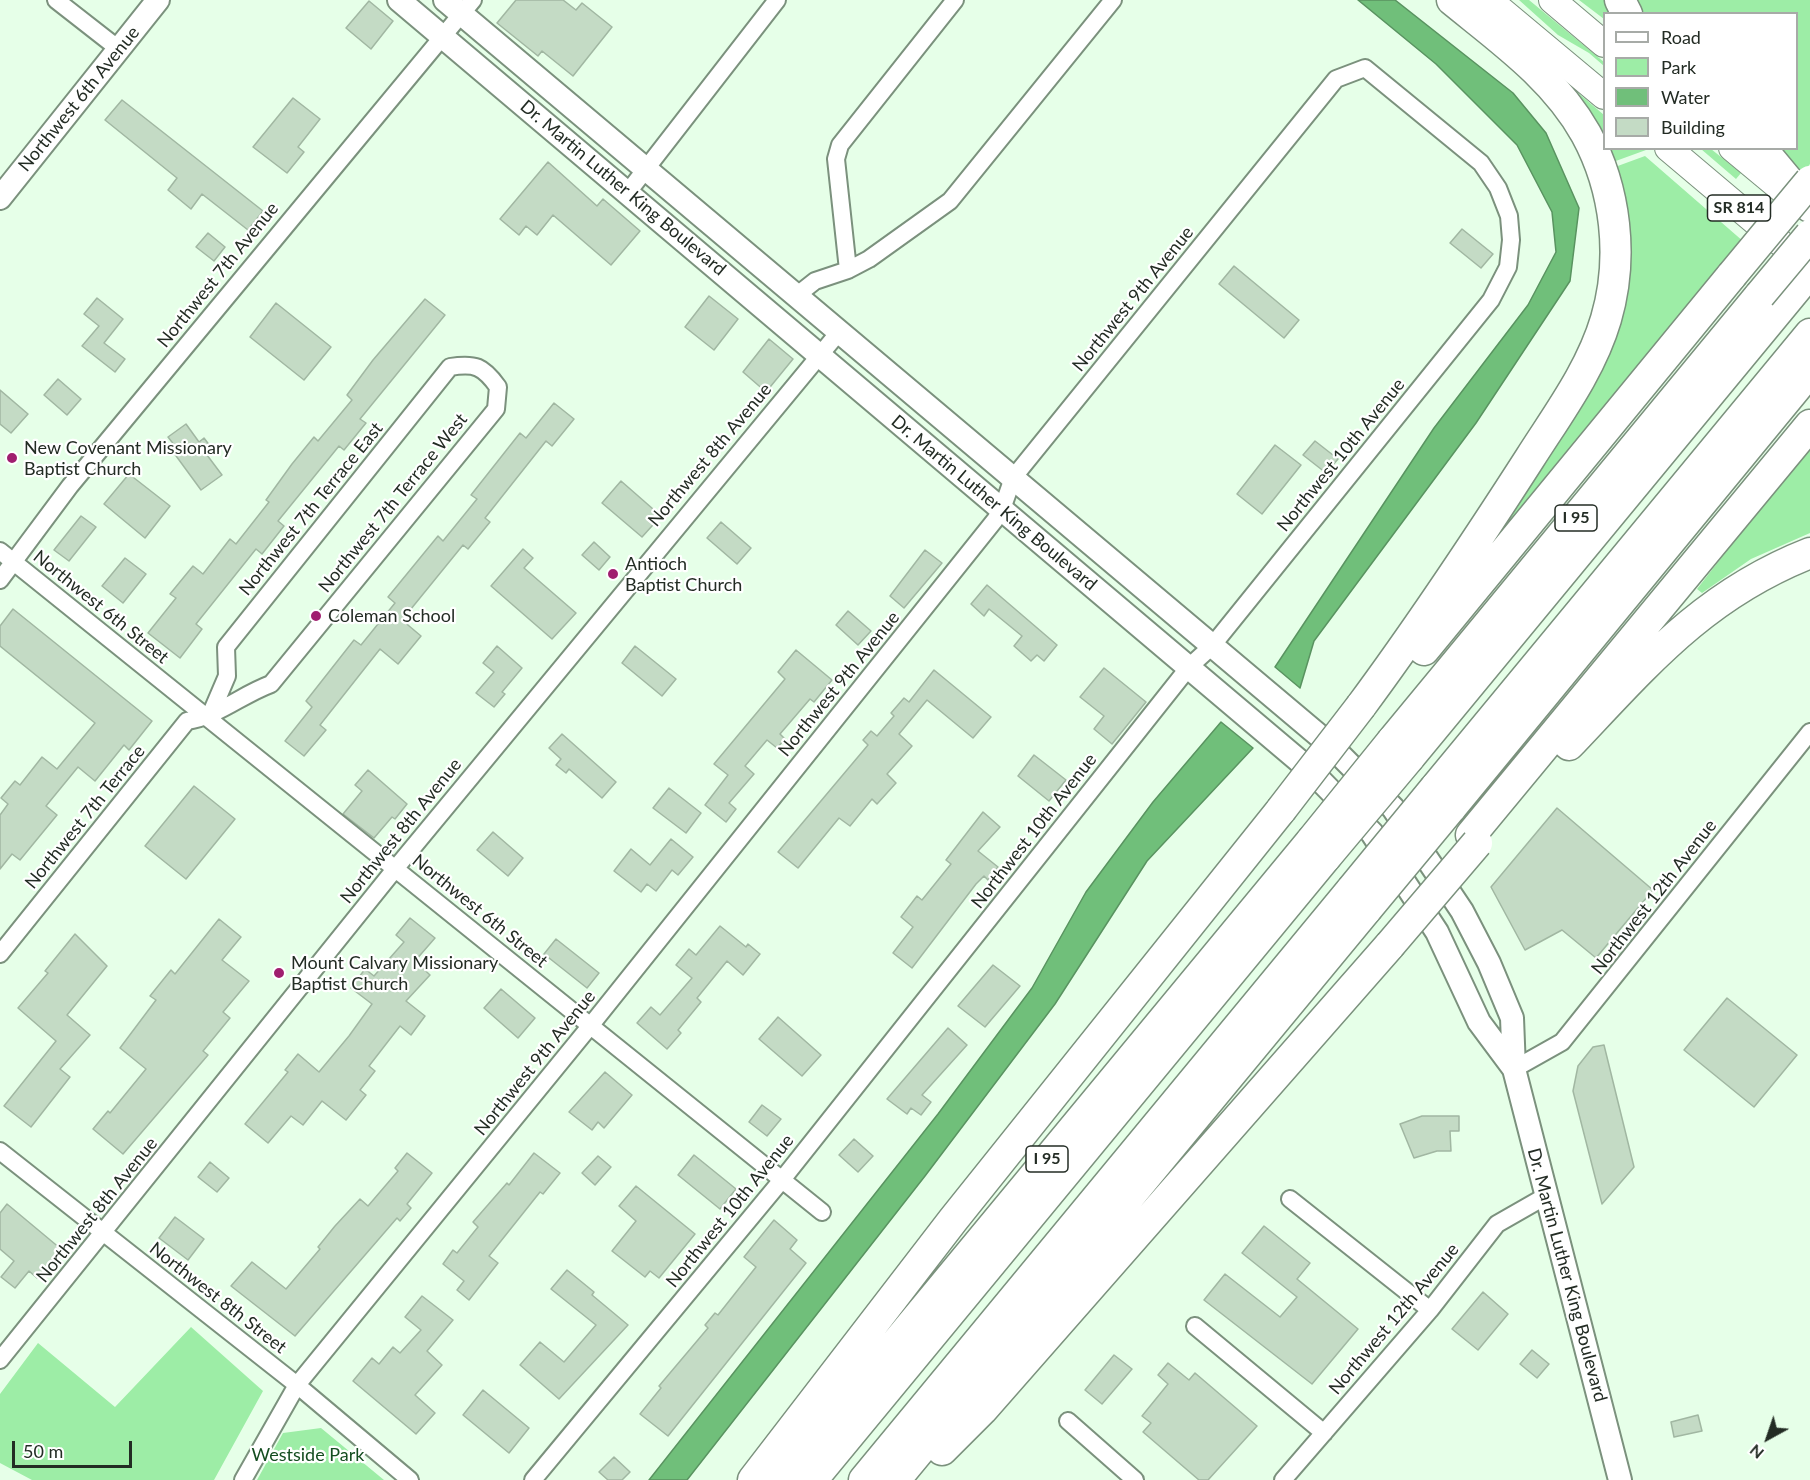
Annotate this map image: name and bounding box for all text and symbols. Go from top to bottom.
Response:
legend [1603,12,1798,150]
street label: Northwest 6th Avenue [14,22,144,176]
text: Road [1661,26,1701,48]
text: Park [1661,56,1696,78]
text: Water [1661,86,1710,108]
street label: Dr. Martin Luther King Boulevard [516,96,730,280]
text: Building [1661,116,1725,138]
road number: SR 814 [1708,195,1770,221]
street label: Northwest 7th Avenue [153,198,283,352]
street label: Northwest 9th Avenue [1068,222,1198,376]
street label: Northwest 10th Avenue [1273,374,1409,536]
street label: Northwest 8th Avenue [644,379,776,531]
street label: Northwest 7th Terrace West [314,409,472,597]
street label: Dr. Martin Luther King Boulevard [887,411,1101,595]
street label: Northwest 7th Terrace East [234,418,388,600]
place label: New Covenant Missionary Baptist Church [24,437,232,480]
marker: New Covenant Missionary Baptist Church [5,451,19,465]
road number: I 95 [1555,505,1597,531]
street label: Northwest 6th Street [29,546,173,668]
place label: Antioch Baptist Church [625,553,742,596]
marker: Antioch Baptist Church [606,567,620,581]
place label: Coleman School [328,605,455,627]
street label: Northwest 9th Avenue [774,607,904,761]
marker: Coleman School [309,609,323,623]
street label: Northwest 7th Terrace [20,741,150,893]
street label: Northwest 10th Avenue [967,749,1101,913]
street label: Northwest 8th Avenue [336,754,466,908]
street label: Northwest 12th Avenue [1587,815,1721,979]
street label: Northwest 6th Street [408,850,552,972]
place label: Mount Calvary Missionary Baptist Church [291,952,498,994]
marker: Mount Calvary Missionary Baptist Church [272,966,286,980]
street label: Northwest 9th Avenue [470,986,600,1140]
street label: Northwest 10th Avenue [662,1130,798,1292]
street label: Northwest 8th Avenue [32,1133,162,1287]
road number: I 95 [1026,1146,1068,1172]
street label: Dr. Martin Luther King Boulevard [1523,1146,1611,1404]
street label: Northwest 8th Street [145,1238,291,1358]
street label: Northwest 12th Avenue [1324,1239,1464,1399]
north arrow [1738,1408,1798,1468]
scale bar [15,1429,135,1467]
text: 50 m [23,1440,63,1462]
text: N [1745,1441,1767,1463]
park label: Westside Park [252,1444,364,1466]

